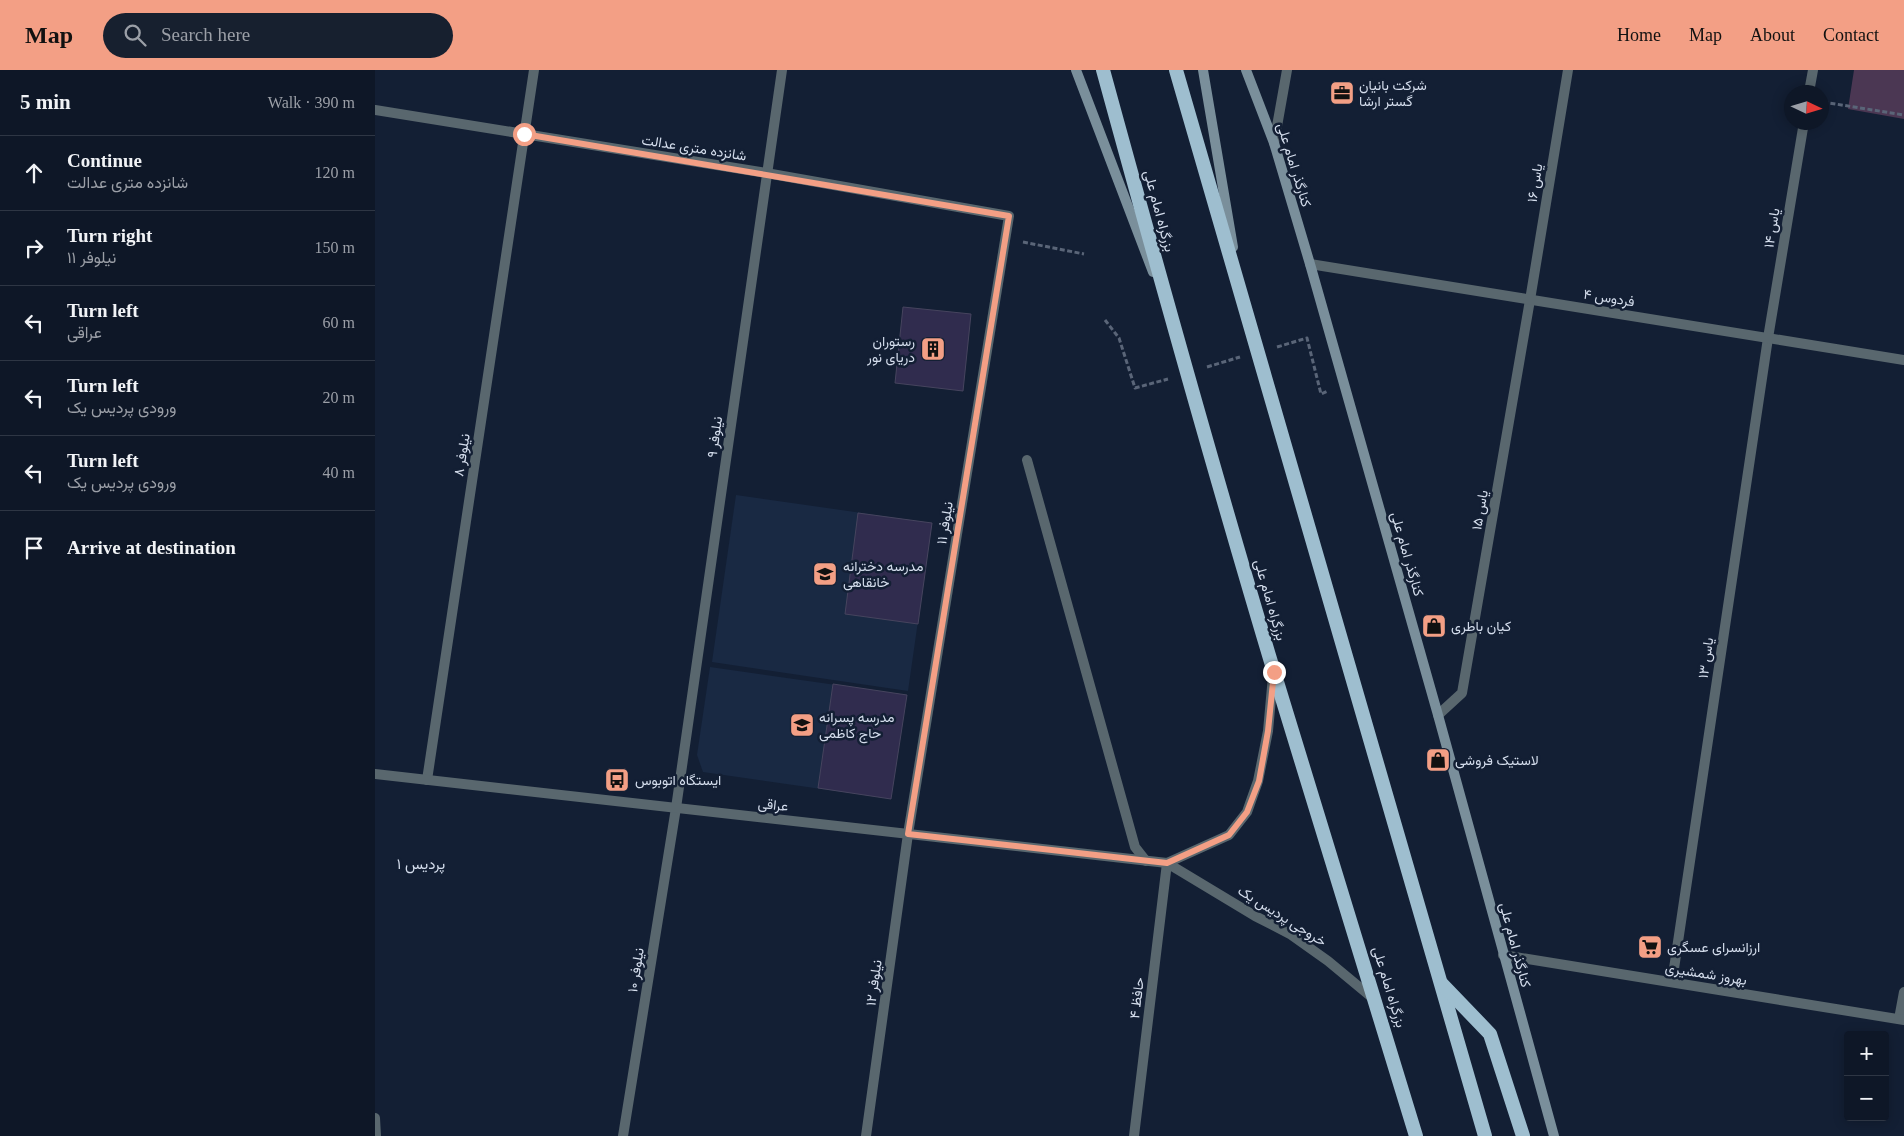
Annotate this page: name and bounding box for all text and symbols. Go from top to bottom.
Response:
search box [103,13,453,58]
icon: search [121,21,149,49]
text: Map [25,22,73,48]
text: Search here [161,24,250,45]
text: Home [1617,25,1661,45]
text: Map [1689,25,1722,45]
text: About [1750,25,1795,45]
text: Contact [1823,25,1879,45]
place label: شرکت بانیان گستر ارشا [1359,78,1427,110]
office icon: شرکت بانیان گستر ارشا [1329,80,1355,106]
north arrow [1784,85,1829,130]
text: 5 min [20,90,71,114]
text: Walk · 390 m [268,94,355,111]
street label: کنارگذر امام علی [1273,121,1314,209]
route start [513,123,536,146]
street label: شانزده متری عدالت [640,132,748,165]
text: Continue [67,150,142,171]
icon: ahead [20,159,48,187]
street label: یاس ۱۶ [1525,163,1546,204]
text: 120 m [315,164,355,181]
street label: بزرگراه امام علی [1140,169,1177,254]
text: شانزده متری عدالت [67,174,188,191]
street label: یاس ۱۴ [1761,207,1784,249]
text: Turn right [67,225,152,246]
icon: right [20,234,48,262]
text: 150 m [315,239,355,256]
text: نیلوفر ۱۱ [67,249,116,266]
street label: فردوس ۴ [1582,287,1636,310]
text: Turn left [67,300,139,321]
icon: left [20,309,48,337]
text: 60 m [323,314,355,331]
text: عراقی [67,324,102,341]
place label: رستوران دریای نور [866,334,915,366]
building icon: رستوران دریای نور [920,336,946,362]
text: Turn left [67,375,139,396]
icon: left [20,384,48,412]
text: 20 m [323,389,355,406]
text: ورودی پردیس یک [67,399,176,416]
street label: نیلوفر ۹ [705,415,726,459]
street label: نیلوفر ۸ [451,432,474,478]
text: Turn left [67,450,139,471]
icon: left [20,459,48,487]
text: 40 m [323,464,355,481]
text: ورودی پردیس یک [67,474,176,491]
street label: یاس ۱۵ [1469,489,1492,531]
street label: نیلوفر ۱۱ [934,501,957,546]
street label: کنارگذر امام علی [1387,510,1426,598]
icon: arrive [20,534,48,562]
text: Arrive at destination [67,537,236,558]
street label: بزرگراه امام علی [1250,558,1289,643]
place label: مدرسه دخترانه خانقاهی [843,559,923,591]
school or university icon: مدرسه دخترانه خانقاهی [812,561,838,587]
shop icon: کیان باطری [1421,613,1447,639]
place label: کیان باطری [1451,619,1511,635]
street label: یاس ۱۳ [1696,636,1717,680]
route end [1263,661,1286,684]
place label: مدرسه پسرانه حاج کاظمی [819,710,895,744]
school or university icon: مدرسه پسرانه حاج کاظمی [789,712,815,738]
shop icon: لاستیک فروشی [1425,747,1451,773]
place label: لاستیک فروشی [1455,753,1539,769]
bus stop icon: ایستگاه اتوبوس [604,767,630,793]
place label: ایستگاه اتوبوس [635,773,721,789]
street label: عراقی [757,796,789,815]
district label: پردیس ۱ [397,856,445,874]
street label: خروجی پردیس یک [1234,883,1329,951]
street label: کنارگذر امام علی [1496,901,1534,989]
supermarket icon: ارزانسرای عسگری [1637,934,1663,960]
place label: ارزانسرای عسگری [1667,940,1760,956]
street label: بزرگراه امام علی [1369,945,1408,1030]
street label: نیلوفر ۱۰ [625,947,648,994]
street label: نیلوفر ۱۲ [863,959,886,1007]
street label: بهروز شمشیری [1664,960,1748,989]
street label: حافظ ۴ [1127,976,1147,1020]
map controls [1844,1031,1889,1121]
button: + [1844,1031,1889,1076]
button: − [1844,1076,1889,1121]

